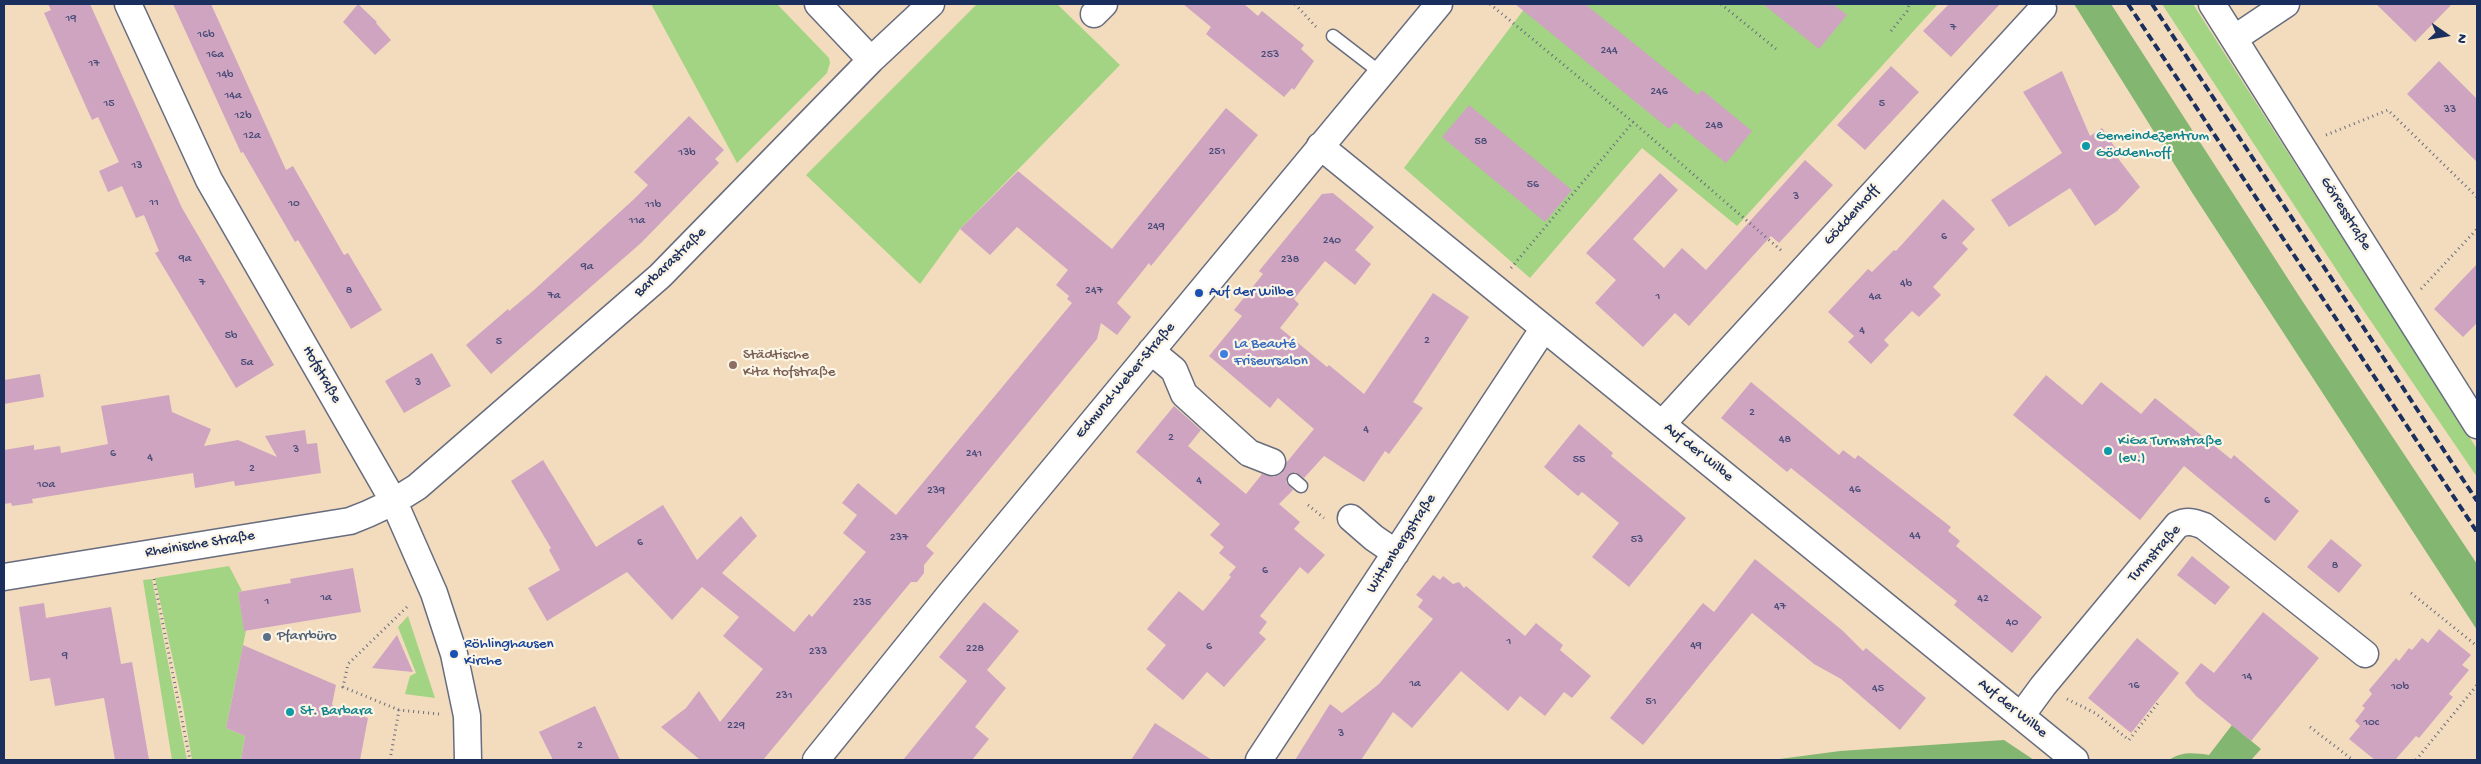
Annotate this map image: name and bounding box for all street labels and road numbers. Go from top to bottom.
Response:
street label: Görresstraße [2315,174,2375,254]
street label: Göddenhoff [1820,182,1884,250]
street label: Barbarastraße [631,224,711,302]
street label: Edmund-Weber-Straße [1072,319,1180,443]
street label: Hofstraße [297,343,345,407]
street label: Auf der Wilbe [1660,419,1736,487]
street label: Wittenbergstraße [1363,491,1441,597]
street label: Turmstraße [2125,522,2185,586]
street label: Rheinische Straße [144,527,256,563]
street label: Auf der Wilbe [1974,675,2050,743]

